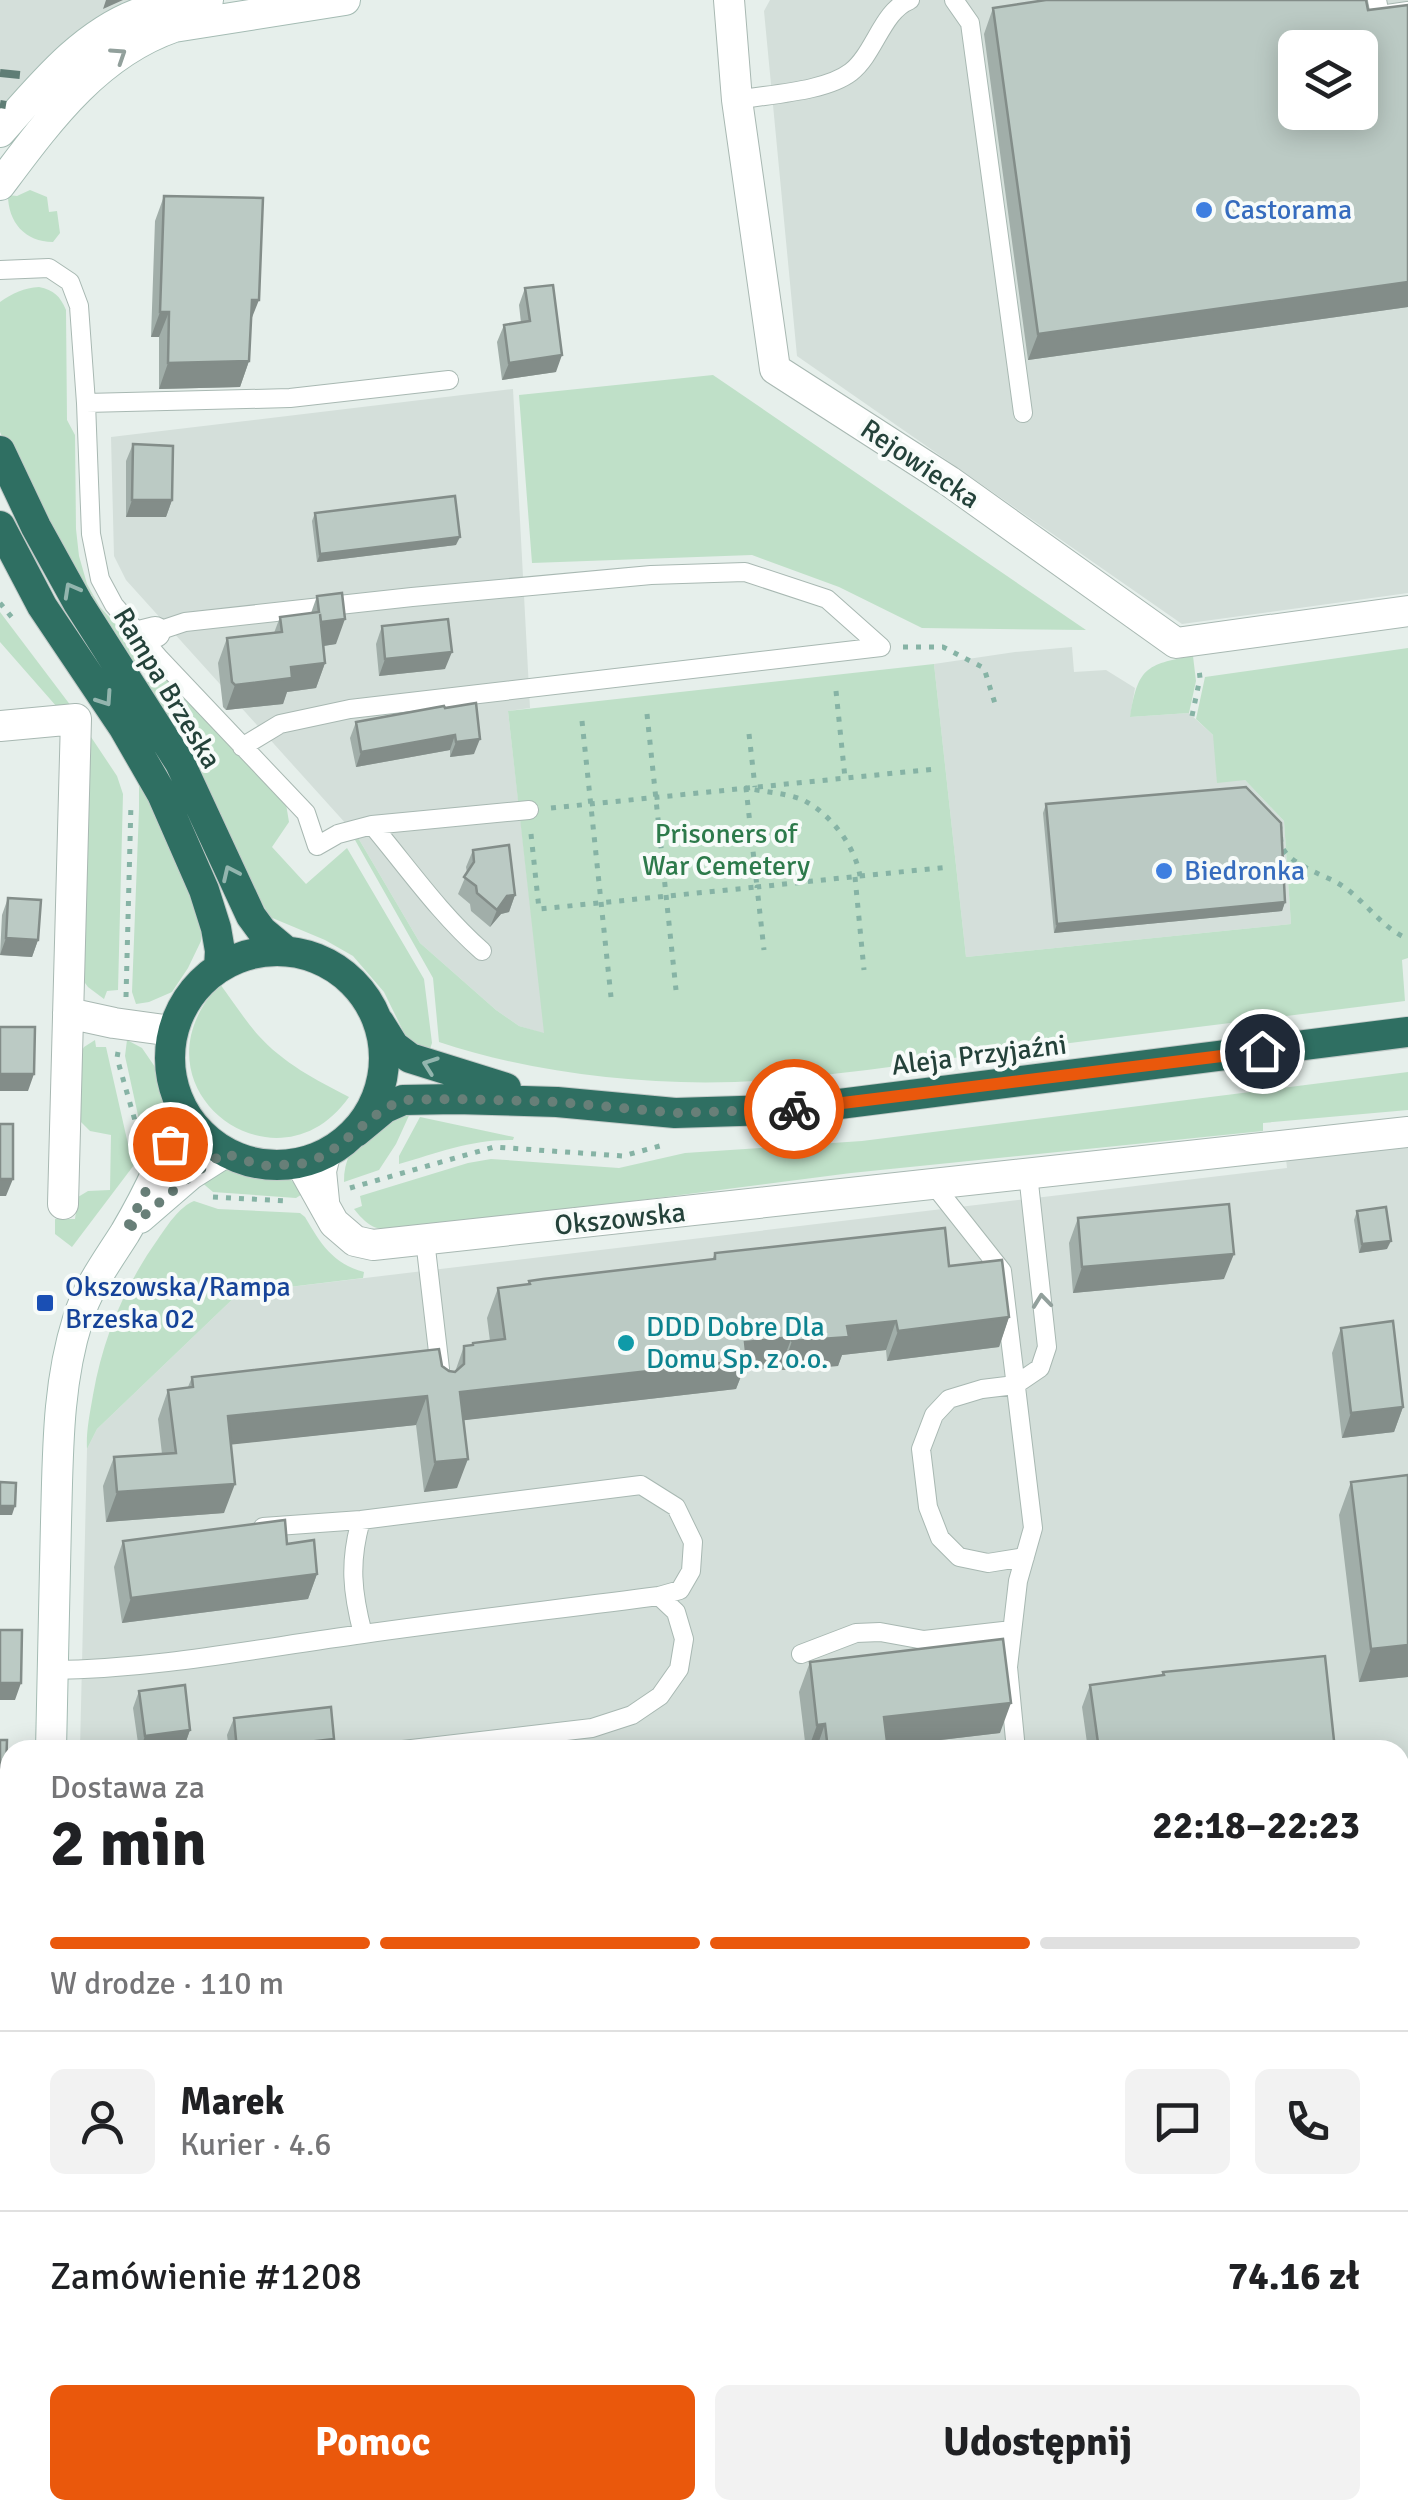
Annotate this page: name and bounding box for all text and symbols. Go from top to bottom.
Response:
map controls [1278,30,1378,130]
button: layers [1278,30,1378,130]
one-way arrow [108,48,126,67]
place label: Castorama [1224,193,1352,227]
marker: Castorama [1193,199,1215,221]
street label: Rejowiecka [854,412,986,516]
one-way arrow [64,583,84,601]
street label: Rampa Brzeska [106,601,228,775]
one-way arrow [92,688,111,706]
park label: Prisoners of War Cemetery [642,817,810,883]
place label: Biedronka [1184,854,1305,888]
marker: Biedronka [1153,860,1175,882]
one-way arrow [223,865,243,883]
pin [1220,1009,1305,1094]
icon: home [1235,1024,1290,1079]
street label: Aleja Przyjaźni [890,1027,1068,1083]
one-way arrow [422,1057,439,1077]
courier [744,1059,844,1159]
icon: bike [767,1082,822,1137]
pin [128,1102,213,1187]
icon: bag [143,1117,198,1172]
street label: Okszowska [553,1195,687,1243]
place label: Okszowska/Rampa Brzeska 02 [65,1270,291,1336]
marker: Okszowska/Rampa Brzeska 02 [34,1292,56,1314]
one-way arrow [1032,1293,1053,1309]
place label: DDD Dobre Dla Domu Sp. z o.o. [646,1310,828,1376]
marker: DDD Dobre Dla Domu Sp. z o.o. [615,1332,637,1354]
text: Dostawa za [50,1768,205,1807]
text: 22:18–22:23 [1152,1802,1360,1849]
text: 2 min [50,1804,207,1884]
text: W drodze · 110 m [50,1964,284,2003]
button: person [50,2069,155,2174]
button: chat [1125,2069,1230,2174]
button: phone [1255,2069,1360,2174]
text: Marek [180,2078,284,2125]
text: Kurier · 4.6 [180,2125,332,2164]
text: Zamówienie #1208 [50,2253,362,2300]
text: 74.16 zł [1228,2253,1360,2300]
button: Pomoc [50,2385,695,2500]
button: Udostępnij [715,2385,1360,2500]

